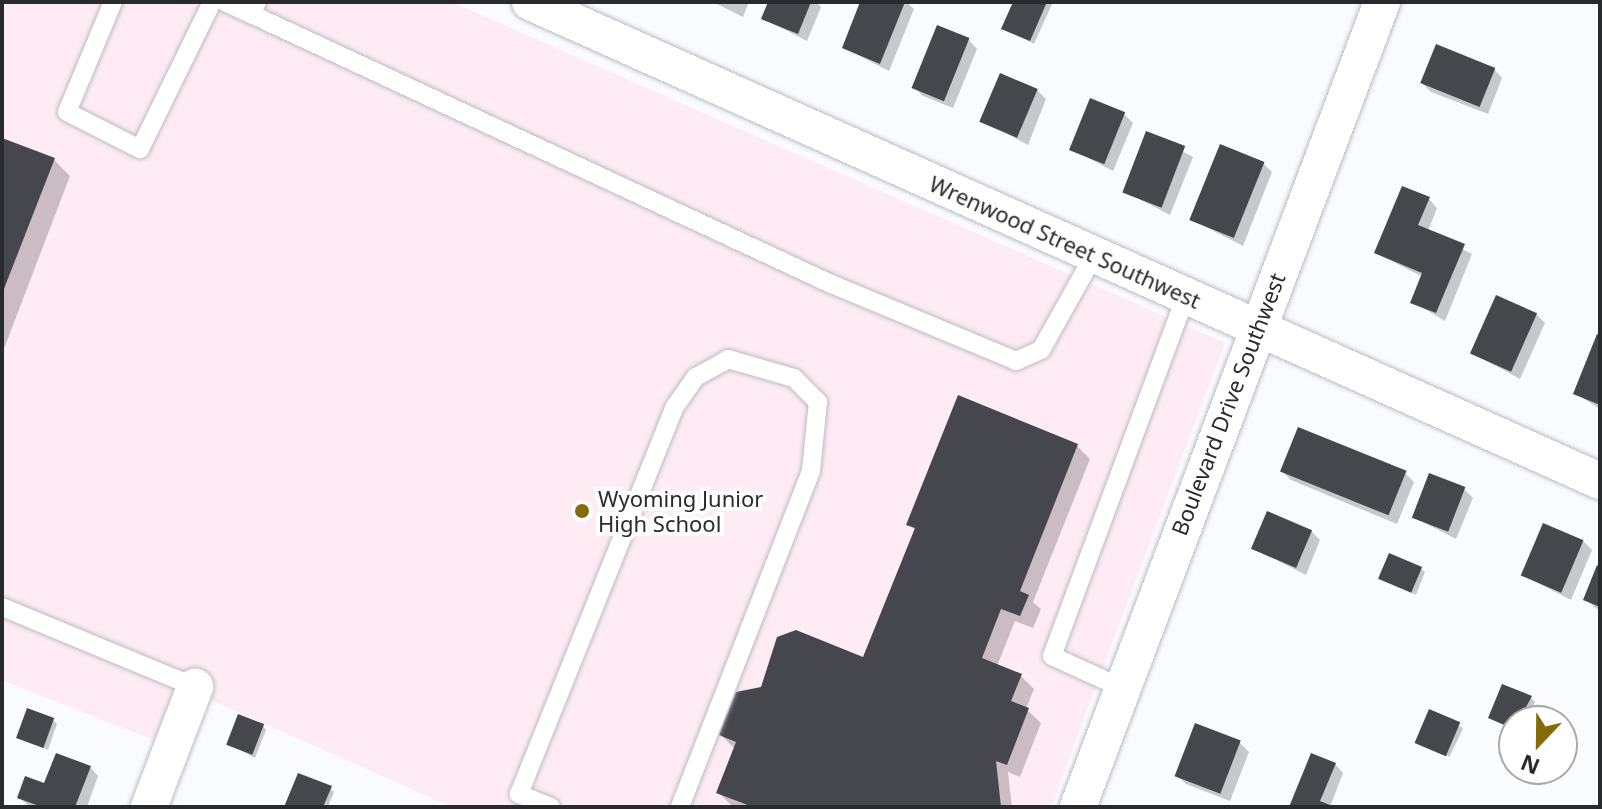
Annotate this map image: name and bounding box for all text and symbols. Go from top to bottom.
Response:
street label: Wrenwood Street Southwest [925,170,1205,314]
street label: Boulevard Drive Southwest [1166,269,1290,539]
place label: Wyoming Junior High School [598,485,763,536]
marker: Wyoming Junior High School [573,502,591,520]
north arrow [1498,705,1578,785]
text: N [1516,748,1544,783]

